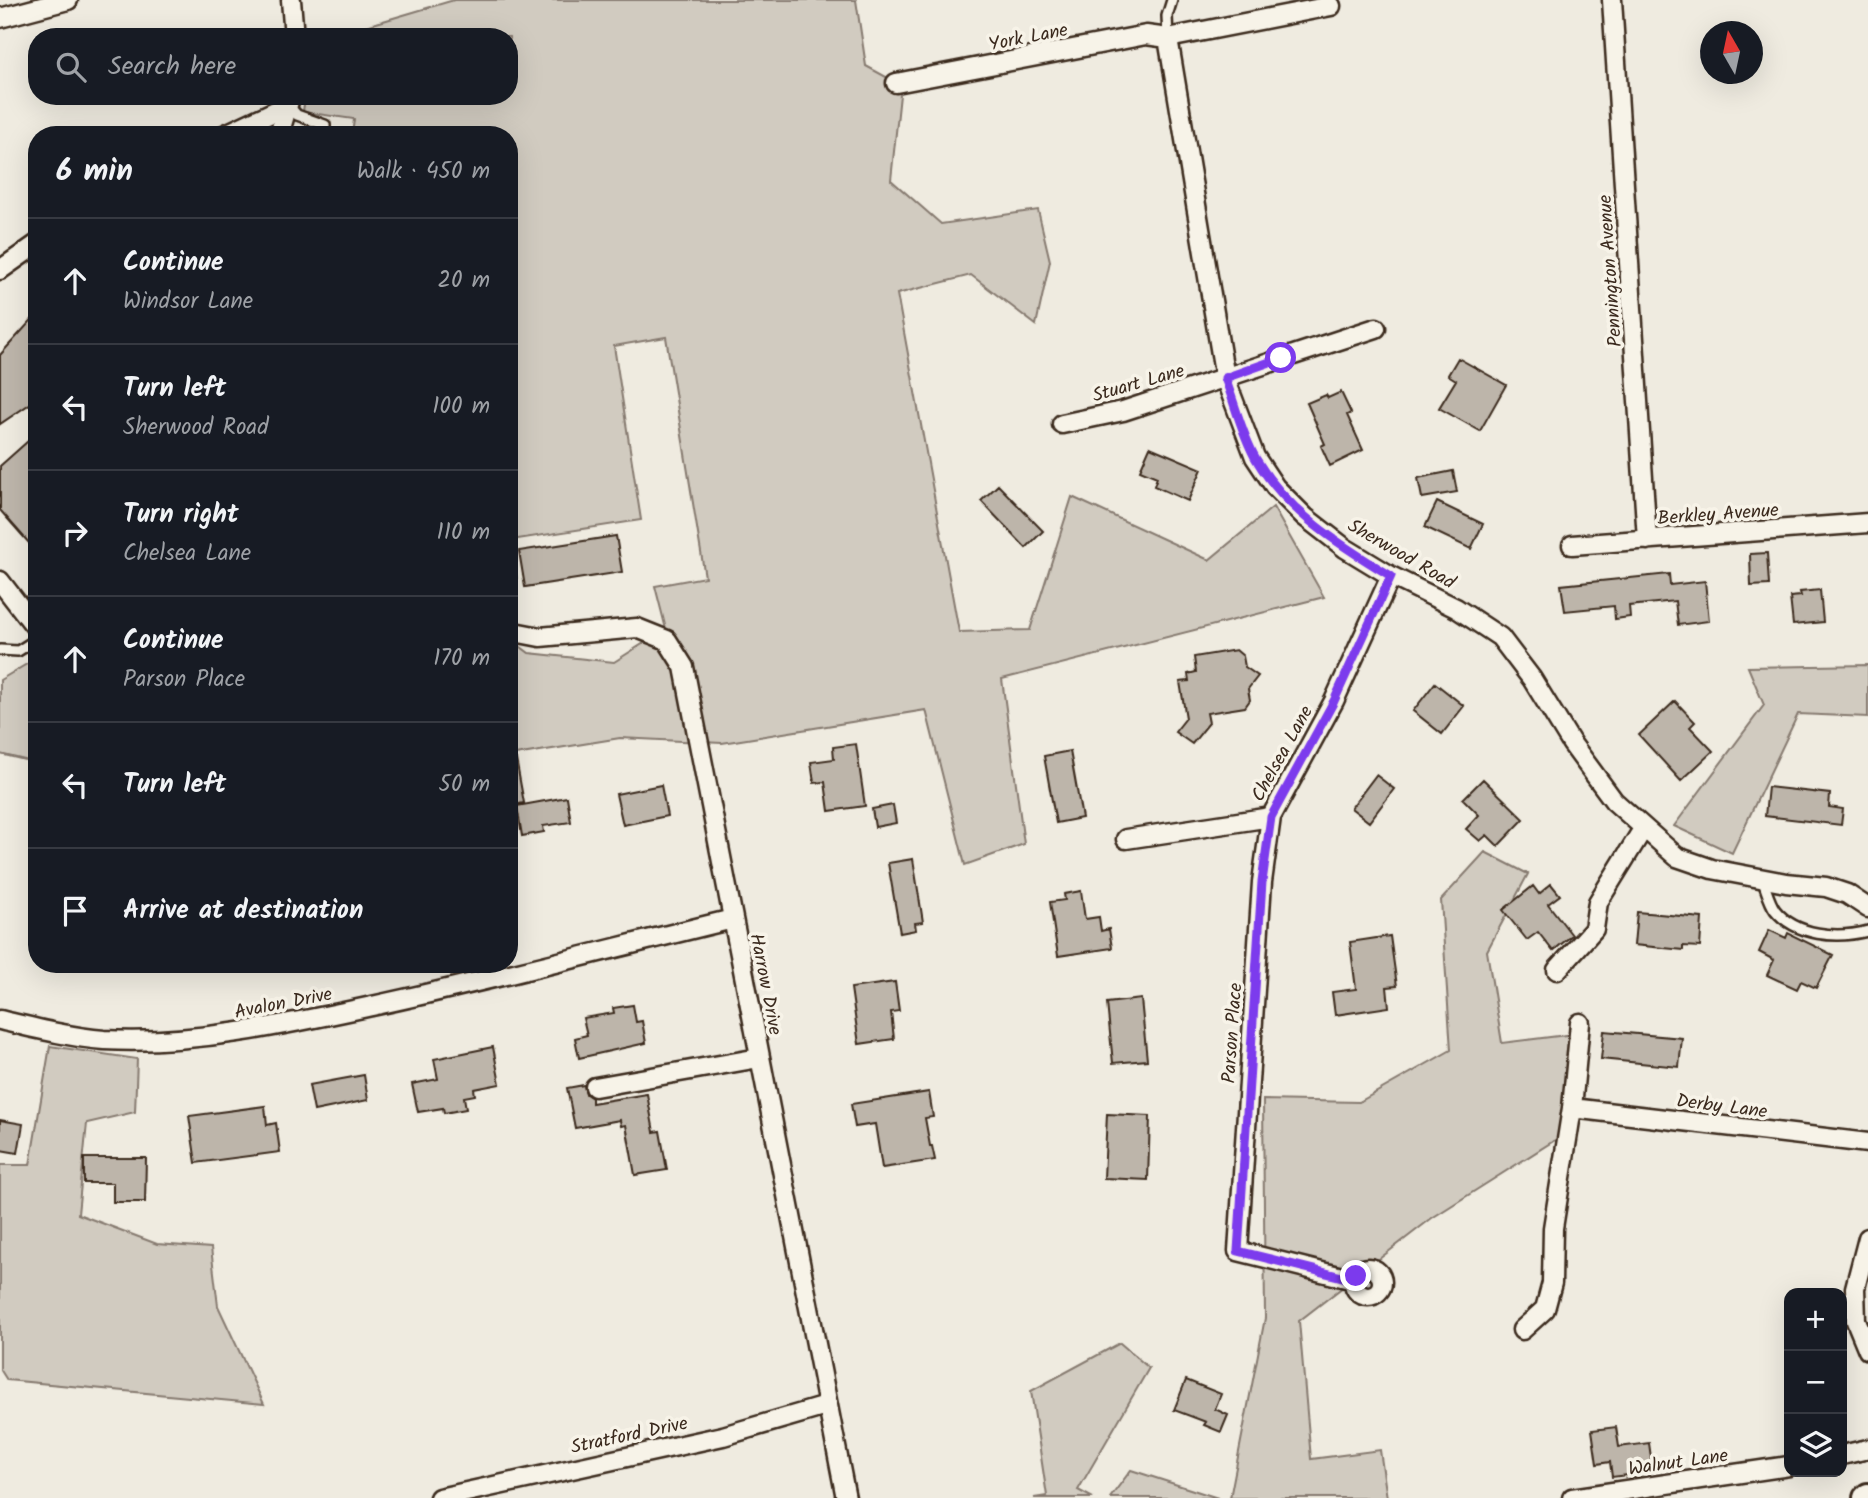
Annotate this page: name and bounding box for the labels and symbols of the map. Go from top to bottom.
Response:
street label: York Lane [986,15,1071,60]
north arrow [1700,21,1763,84]
street label: Pennington Avenue [1591,193,1631,348]
route start [1265,342,1296,373]
street label: Stuart Lane [1089,356,1189,411]
street label: Berkley Avenue [1656,496,1780,534]
street label: Sherwood Road [1341,512,1461,598]
street label: Chelsea Lane [1244,700,1322,808]
street label: Harrow Drive [740,931,790,1038]
street label: Avalon Drive [232,980,335,1028]
street label: Parson Place [1215,981,1252,1084]
street label: Derby Lane [1674,1087,1769,1128]
route end [1340,1260,1371,1291]
street label: Stratford Drive [568,1409,691,1463]
street label: Walnut Lane [1626,1441,1731,1485]

